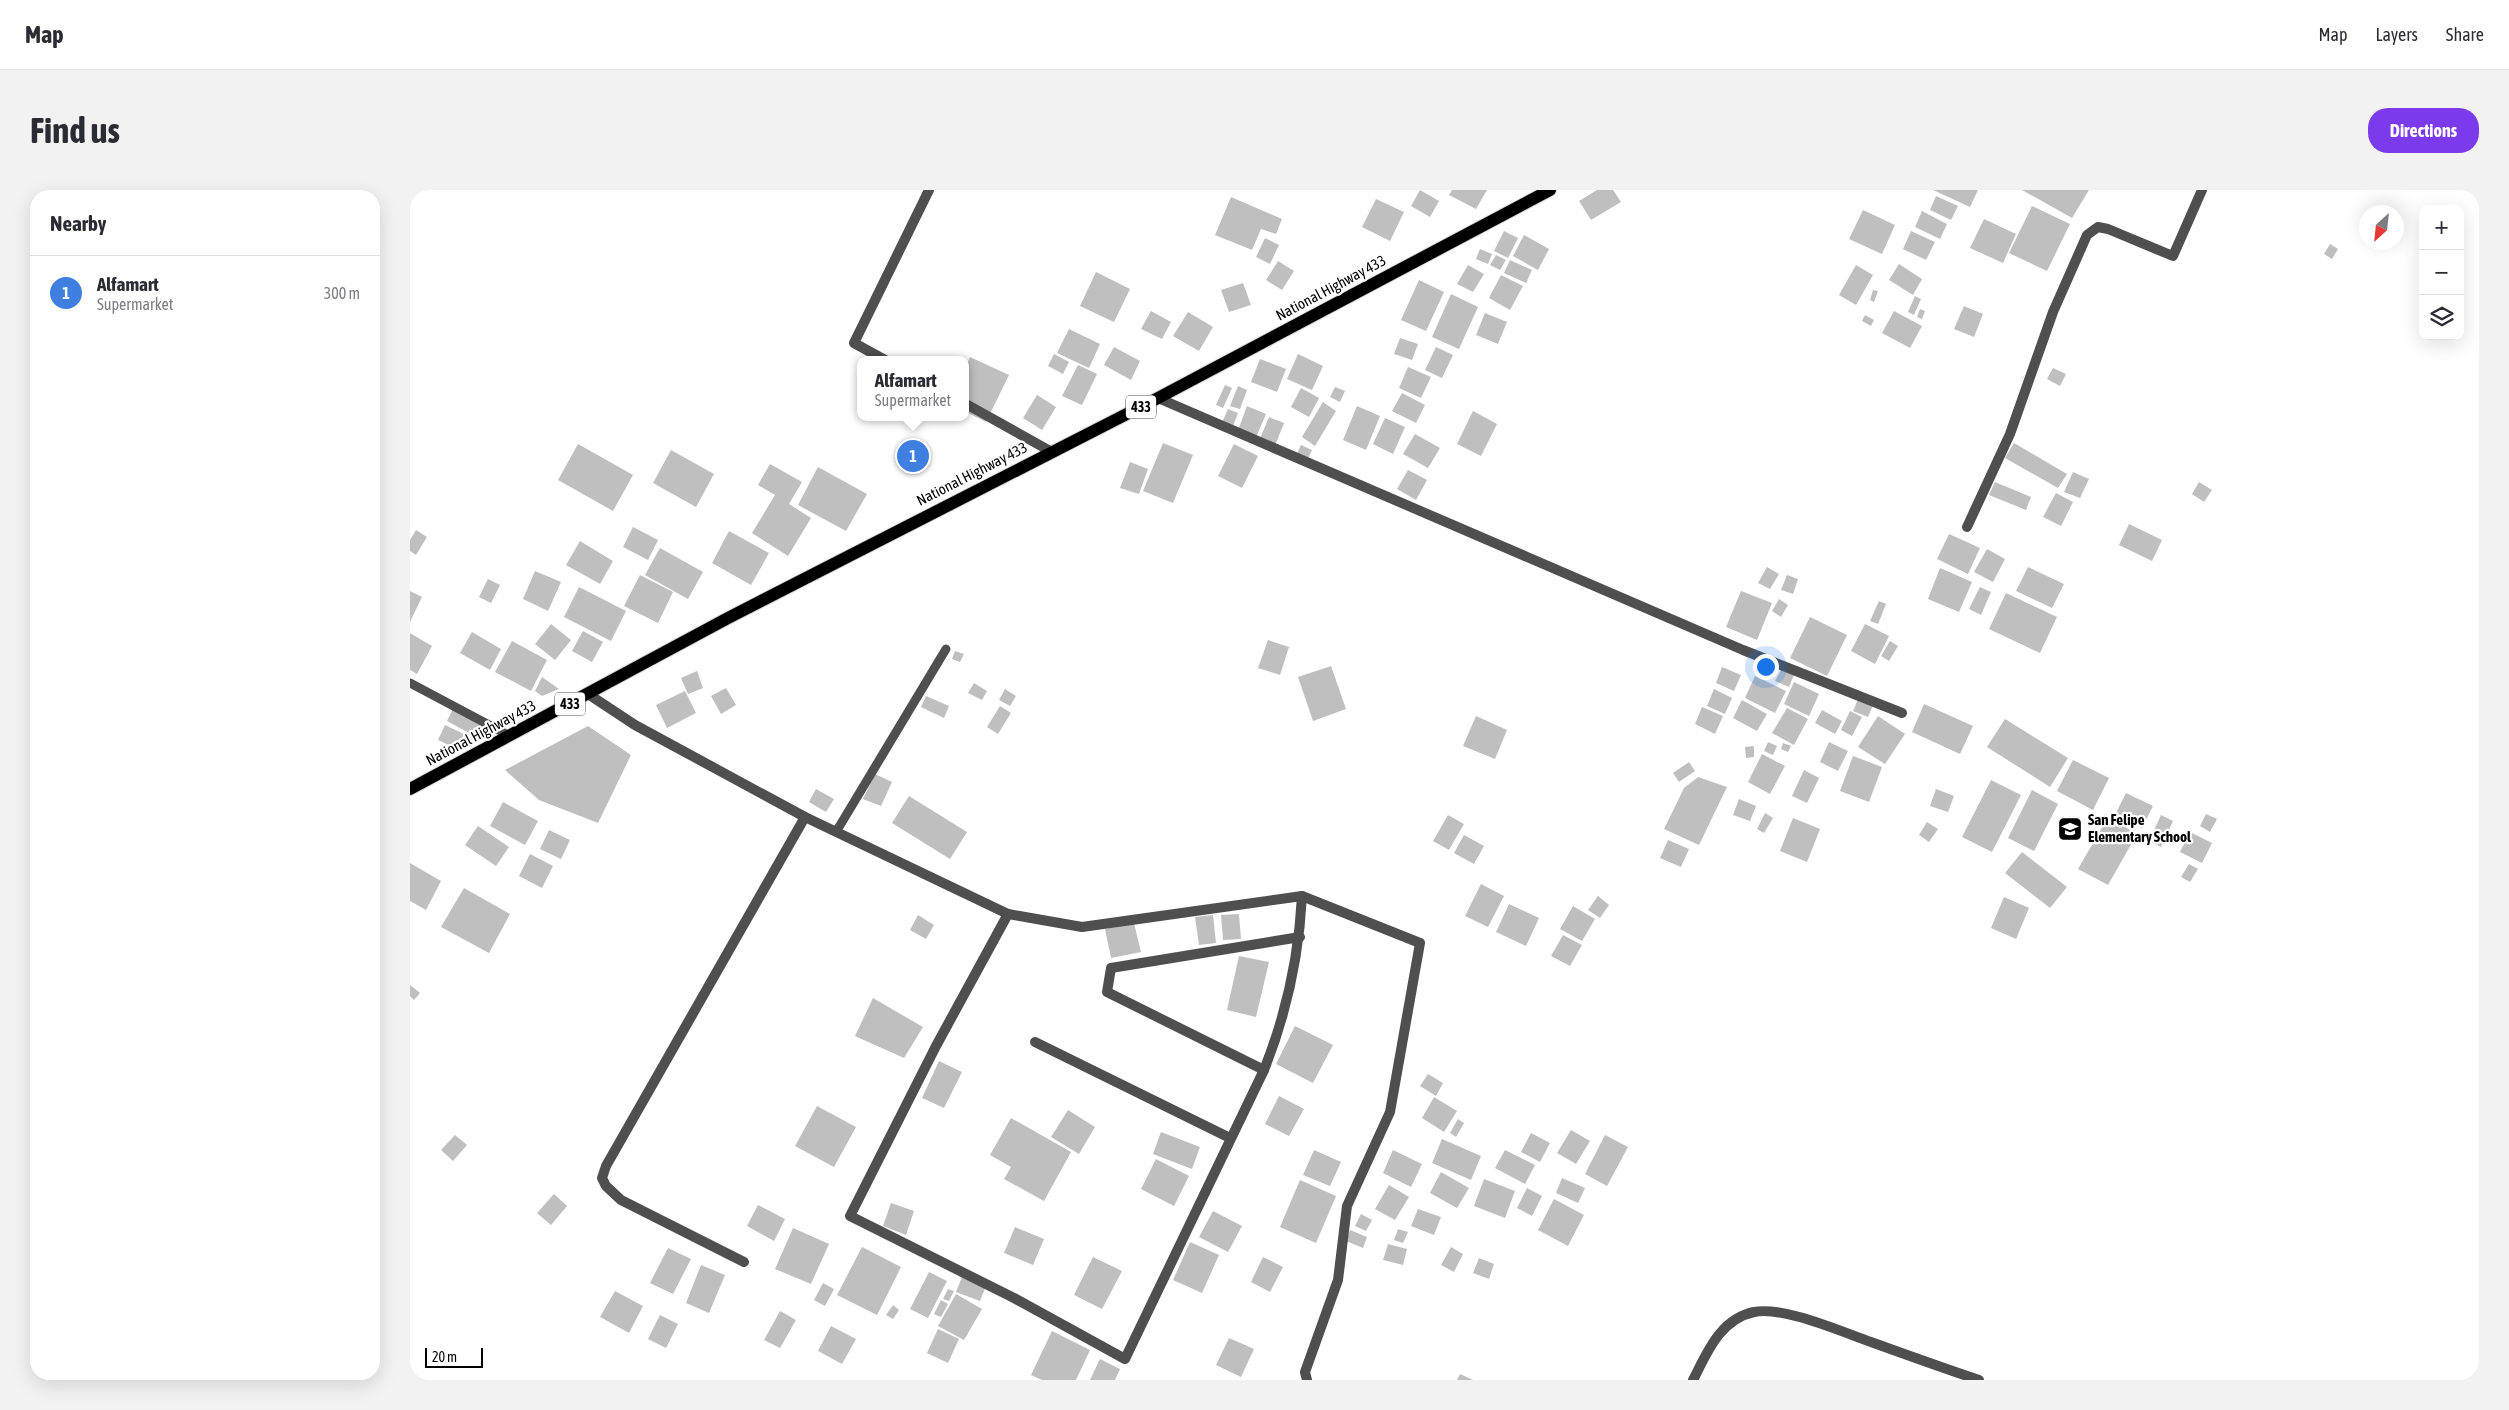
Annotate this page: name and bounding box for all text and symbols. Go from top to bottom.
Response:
text: Map [25,21,64,48]
text: Map [2318,24,2347,45]
text: Layers [2375,24,2418,45]
text: Share [2446,24,2484,45]
button: Directions [2368,108,2479,153]
text: Find us [30,110,120,150]
north arrow [2359,205,2404,250]
map controls [2419,205,2464,340]
button: + [2419,205,2464,250]
text: Nearby [50,211,106,235]
button: − [2419,250,2464,295]
street label: National Highway 433 [1273,251,1389,324]
text: Alfamart [97,273,159,295]
text: 1 [62,284,70,302]
text: 300 m [324,284,360,302]
text: Supermarket [97,295,173,313]
button: layers [2419,295,2464,340]
popup [857,356,969,421]
text: Alfamart [875,369,937,391]
text: Supermarket [875,391,951,409]
road number: 433 [1126,396,1156,418]
pin: 1 [897,437,929,475]
street label: National Highway 433 [914,438,1030,509]
your location [1753,654,1779,680]
road number: 433 [555,692,585,716]
street label: National Highway 433 [423,696,539,769]
place label: San Felipe Elementary School [2088,811,2192,845]
school or university icon: San Felipe Elementary School [2057,816,2083,842]
scale bar [425,1345,482,1368]
text: 20 m [432,1349,457,1365]

